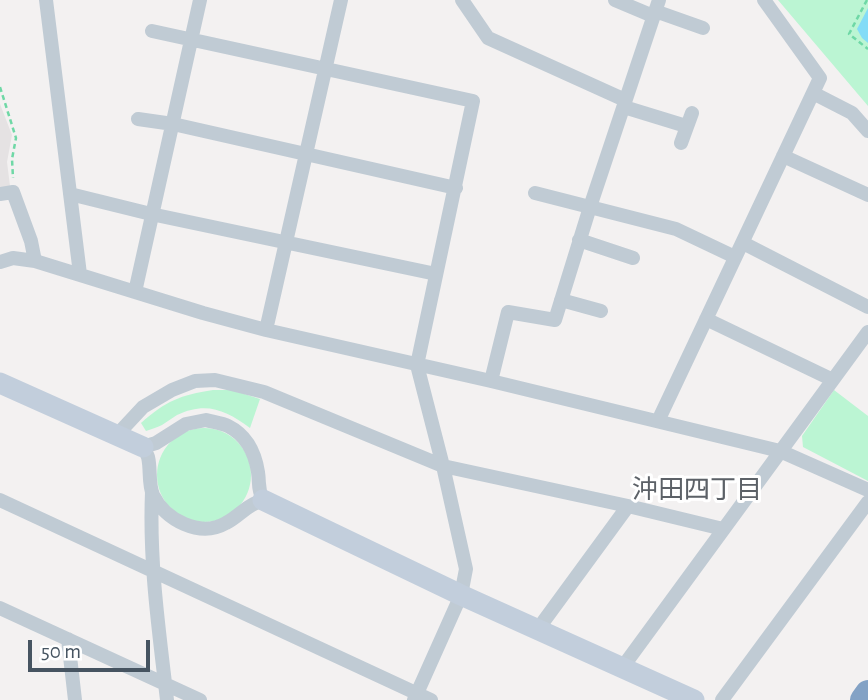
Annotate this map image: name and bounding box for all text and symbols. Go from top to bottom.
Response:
district label: 沖田四丁目 [632,474,762,506]
scale bar [32,626,154,670]
text: 50 m [41,641,81,662]

